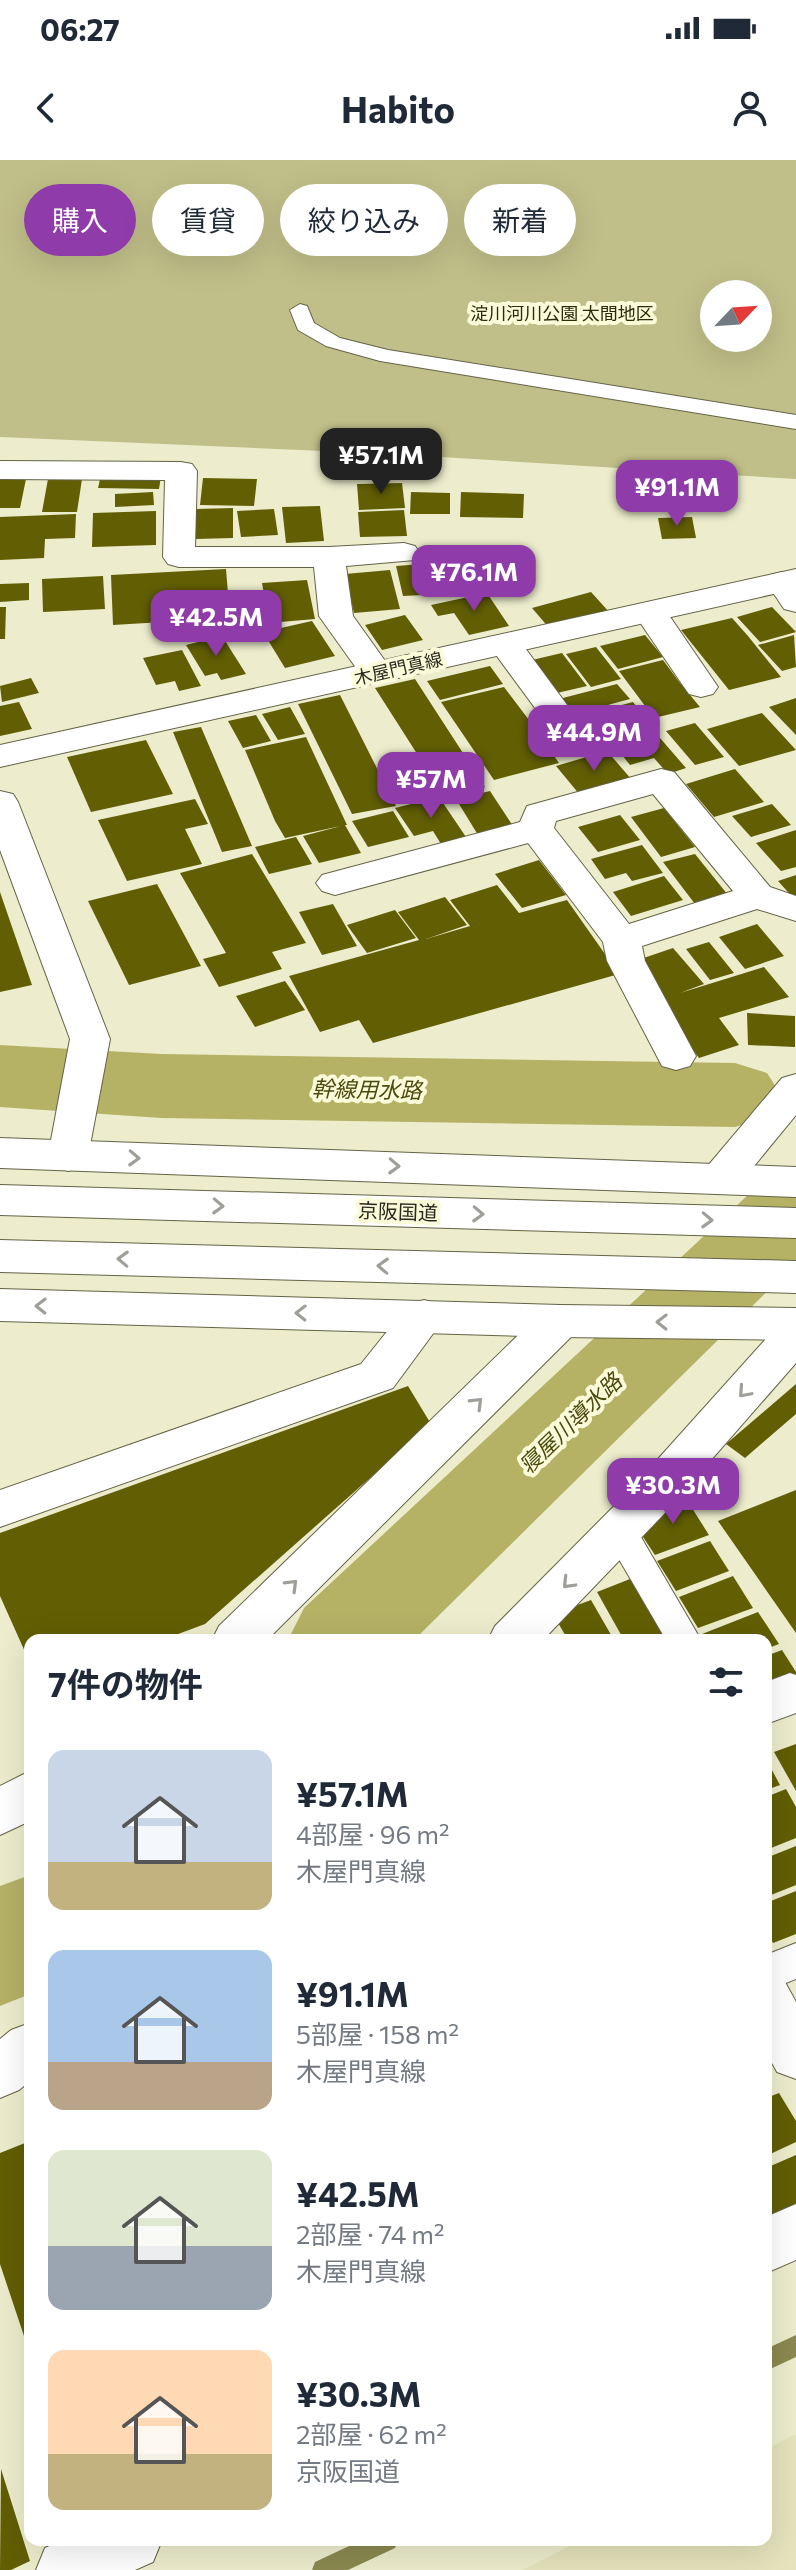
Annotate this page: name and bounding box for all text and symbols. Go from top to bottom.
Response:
text: 06:27 [40,10,120,47]
icon: back [24,86,68,130]
text: Habito [341,86,455,130]
icon: person [728,86,772,130]
chip: 購入 [24,184,136,256]
chip: 賃貸 [152,184,264,256]
chip: 絞り込み [280,184,448,256]
chip: 新着 [464,184,576,256]
north arrow [700,280,772,352]
map controls [700,280,772,352]
park label: 淀川河川公園 太間地区 [470,302,654,324]
pin: ¥57.1M [316,428,446,496]
text: ¥57.1M [338,438,424,469]
pin: ¥91.1M [612,460,742,528]
text: ¥91.1M [634,470,720,501]
pin: ¥76.1M [409,545,539,613]
text: ¥76.1M [430,555,518,586]
pin: ¥42.5M [151,590,281,658]
text: ¥42.5M [169,600,263,631]
street label: 木屋門真線 [352,647,444,689]
pin: ¥44.9M [529,705,659,773]
text: ¥44.9M [546,715,642,746]
pin: ¥57M [384,752,478,820]
text: ¥57M [395,762,467,793]
water label: 幹線用水路 [312,1075,424,1103]
one-way arrow [128,1149,141,1166]
one-way arrow [388,1158,401,1175]
one-way arrow [212,1198,225,1215]
street label: 京阪国道 [358,1198,438,1224]
one-way arrow [472,1205,485,1222]
one-way arrow [701,1211,714,1229]
one-way arrow [116,1250,129,1268]
one-way arrow [376,1257,389,1275]
one-way arrow [34,1297,47,1315]
one-way arrow [294,1304,307,1321]
one-way arrow [655,1314,668,1331]
water label: 寝屋川導水路 [513,1366,628,1479]
one-way arrow [739,1383,754,1398]
one-way arrow [468,1398,482,1412]
pin: ¥30.3M [608,1458,738,1526]
text: ¥30.3M [625,1468,721,1499]
one-way arrow [562,1574,577,1588]
one-way arrow [283,1580,297,1594]
icon: filters [704,1660,748,1704]
text: 7件の物件 [48,1662,203,1704]
text: ¥57.1M [296,1772,409,1814]
icon: home [112,1782,208,1878]
text: 4部屋 · 96 m² [296,1818,449,1849]
text: 木屋門真線 [296,1855,426,1886]
text: ¥91.1M [296,1972,409,2014]
icon: home [112,1982,208,2078]
text: 5部屋 · 158 m² [296,2018,459,2049]
text: 木屋門真線 [296,2055,426,2086]
text: ¥42.5M [296,2172,420,2214]
icon: home [112,2182,208,2278]
text: 2部屋 · 74 m² [296,2218,444,2249]
text: 木屋門真線 [296,2255,426,2286]
text: ¥30.3M [296,2372,421,2414]
icon: home [112,2382,208,2478]
text: 2部屋 · 62 m² [296,2418,447,2449]
text: 京阪国道 [296,2455,400,2486]

